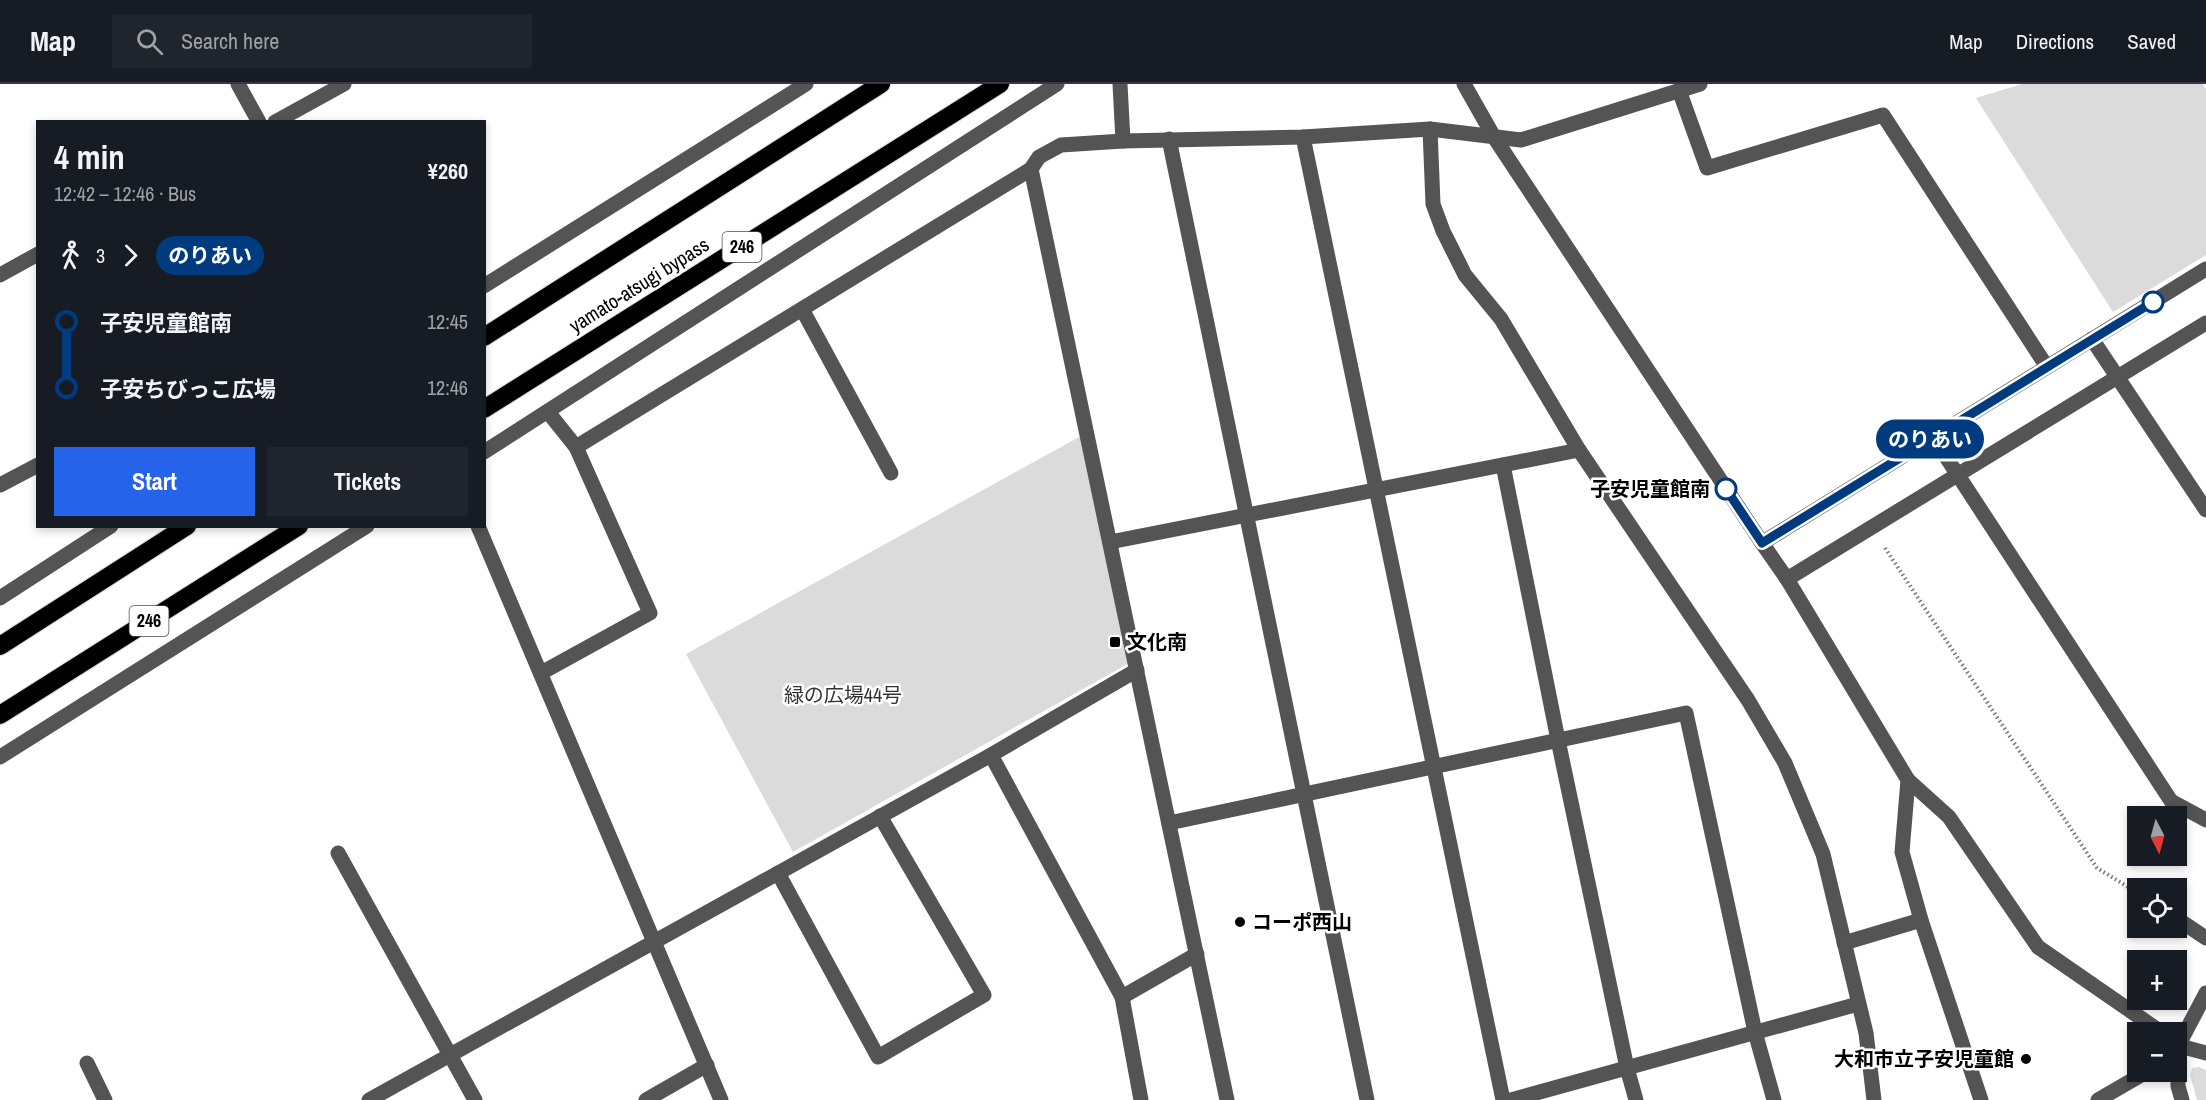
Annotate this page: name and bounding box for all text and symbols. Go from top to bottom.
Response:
search box [112,14,532,68]
text: Map [30,22,76,60]
icon: search [133,25,166,58]
text: Search here [181,26,279,56]
text: Map [1949,27,1983,56]
text: Directions [2016,27,2094,56]
text: Saved [2127,27,2176,56]
text: 4 min [54,135,125,179]
text: ¥260 [428,156,468,186]
text: 12:42 – 12:46 · Bus [54,180,196,207]
street label: yamato-atsugi bypass [564,231,714,339]
road number: 246 [722,232,762,262]
icon: walk [54,239,87,272]
icon: forward [114,239,147,272]
text: のりあい [168,241,252,270]
text: 3 [96,242,105,269]
unlabelled marker [2142,291,2164,313]
text: 子安児童館南 [100,308,232,338]
text: 12:45 [427,308,468,335]
text: 子安ちびっこ広場 [100,374,276,404]
text: 12:46 [427,374,468,401]
line badge: のりあい [1888,420,1972,458]
text: のりあい [1888,425,1972,454]
button: Start [54,447,255,516]
button: Tickets [267,447,468,516]
place label: 子安児童館南 [1590,475,1710,502]
marker: 子安児童館南 [1715,478,1737,500]
road number: 246 [130,606,168,636]
place label: 文化南 [1127,628,1187,655]
marker: 文化南 [1108,635,1122,649]
park label: 緑の広場44号 [784,681,902,708]
north arrow [2127,806,2187,866]
map controls [2127,806,2187,1082]
button: locate [2127,878,2187,938]
place label: コーポ西山 [1252,908,1352,935]
marker: コーポ西山 [1233,915,1247,929]
button: + [2127,950,2187,1010]
button: − [2127,1022,2187,1082]
place label: 大和市立子安児童館 [1834,1045,2014,1072]
marker: 大和市立子安児童館 [2019,1052,2033,1066]

